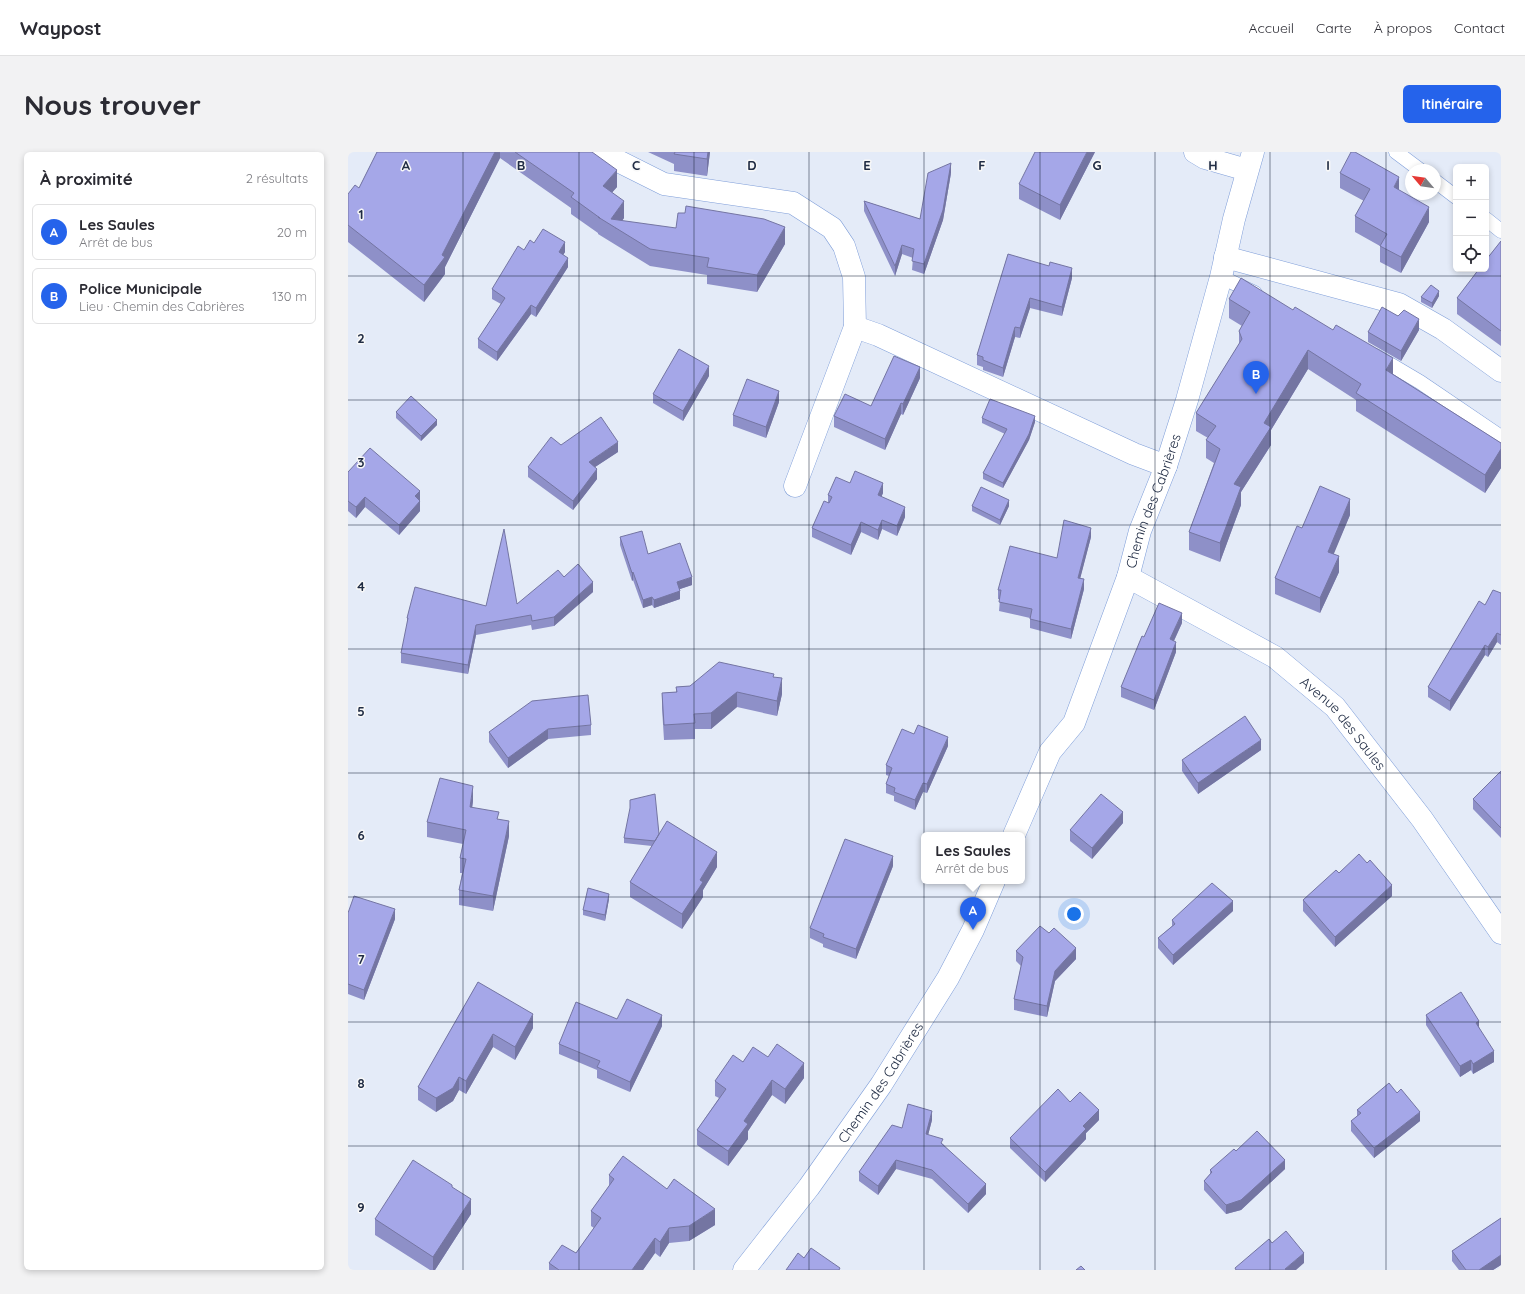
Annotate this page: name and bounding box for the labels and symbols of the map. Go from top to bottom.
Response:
text: A [402,157,411,173]
text: B [517,157,525,173]
text: C [632,157,640,173]
text: D [747,157,757,173]
text: E [863,157,871,173]
text: F [978,157,986,173]
text: G [1092,157,1102,173]
text: H [1208,157,1218,173]
text: I [1326,157,1330,173]
north arrow [1405,164,1441,200]
text: 1 [358,206,364,222]
text: 2 [357,330,365,346]
pin: B [1243,361,1269,394]
street label: Chemin des Cabrières [1122,431,1185,570]
text: 3 [358,454,365,470]
text: 4 [357,578,365,594]
street label: Avenue des Saules [1296,673,1390,774]
text: 5 [357,703,365,719]
text: 6 [357,827,365,843]
pin: A [960,897,986,930]
your location [1064,904,1084,924]
text: 7 [357,951,365,967]
street label: Chemin des Cabrières [834,1019,927,1147]
text: 8 [357,1075,365,1091]
text: 9 [357,1199,365,1215]

